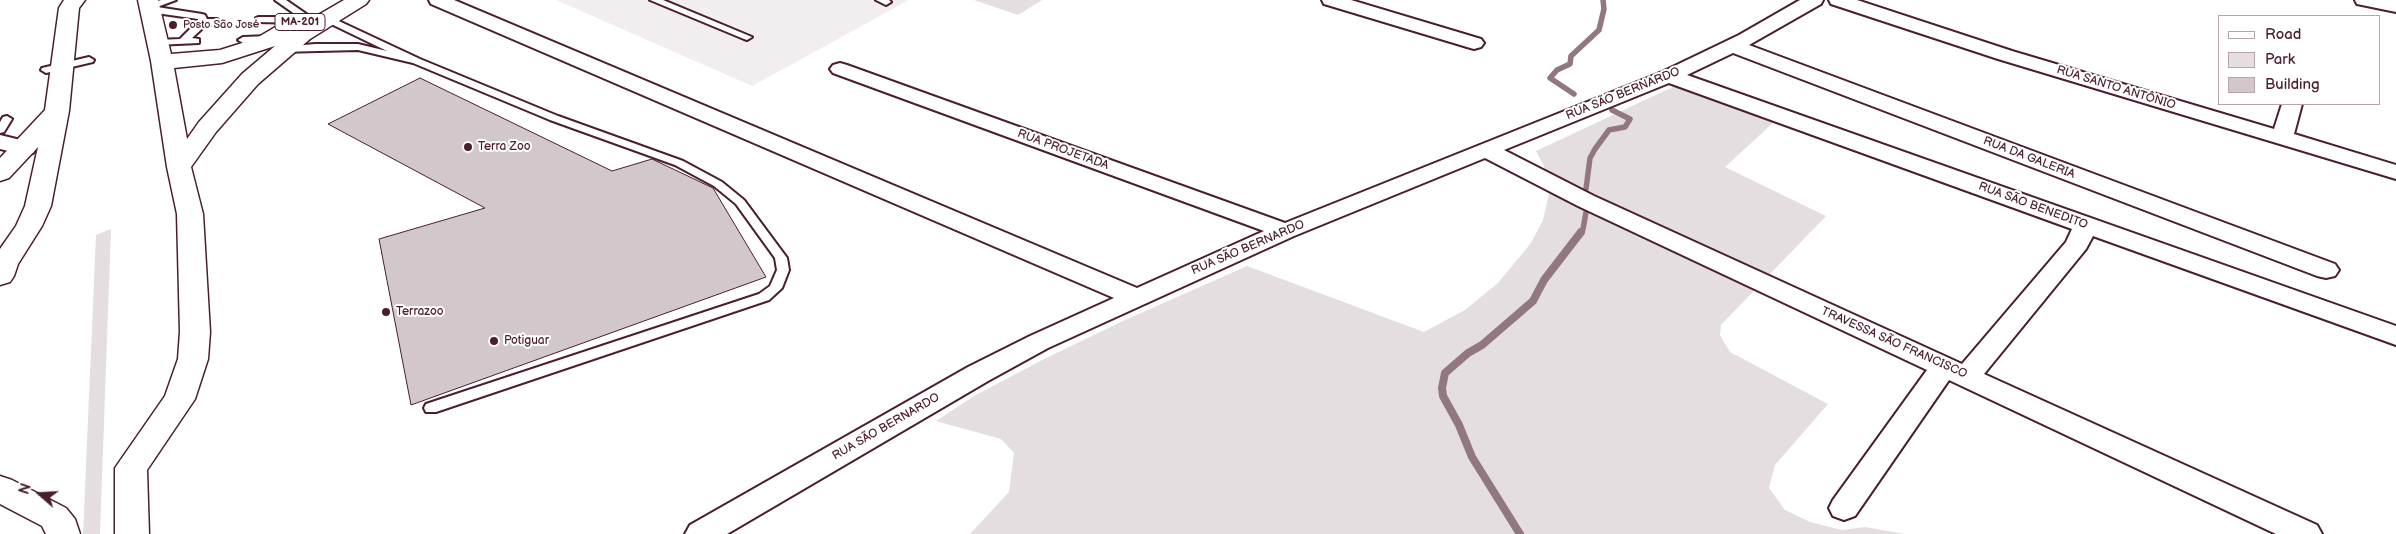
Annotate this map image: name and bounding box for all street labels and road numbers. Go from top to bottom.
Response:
road number: MA-201 [275,14,325,31]
street label: RUA SANTO ANTÔNIO [2055,63,2177,113]
street label: RUA SÃO BERNARDO [1564,65,1682,123]
street label: RUA PROJETADA [1015,127,1111,173]
street label: RUA DA GALERIA [1981,134,2077,182]
street label: RUA SÃO BENEDITO [1976,180,2090,232]
street label: RUA SÃO BERNARDO [1189,218,1307,278]
street label: TRAVESSA SÃO FRANCISCO [1819,304,1969,382]
street label: RUA SÃO BERNARDO [830,390,942,464]

